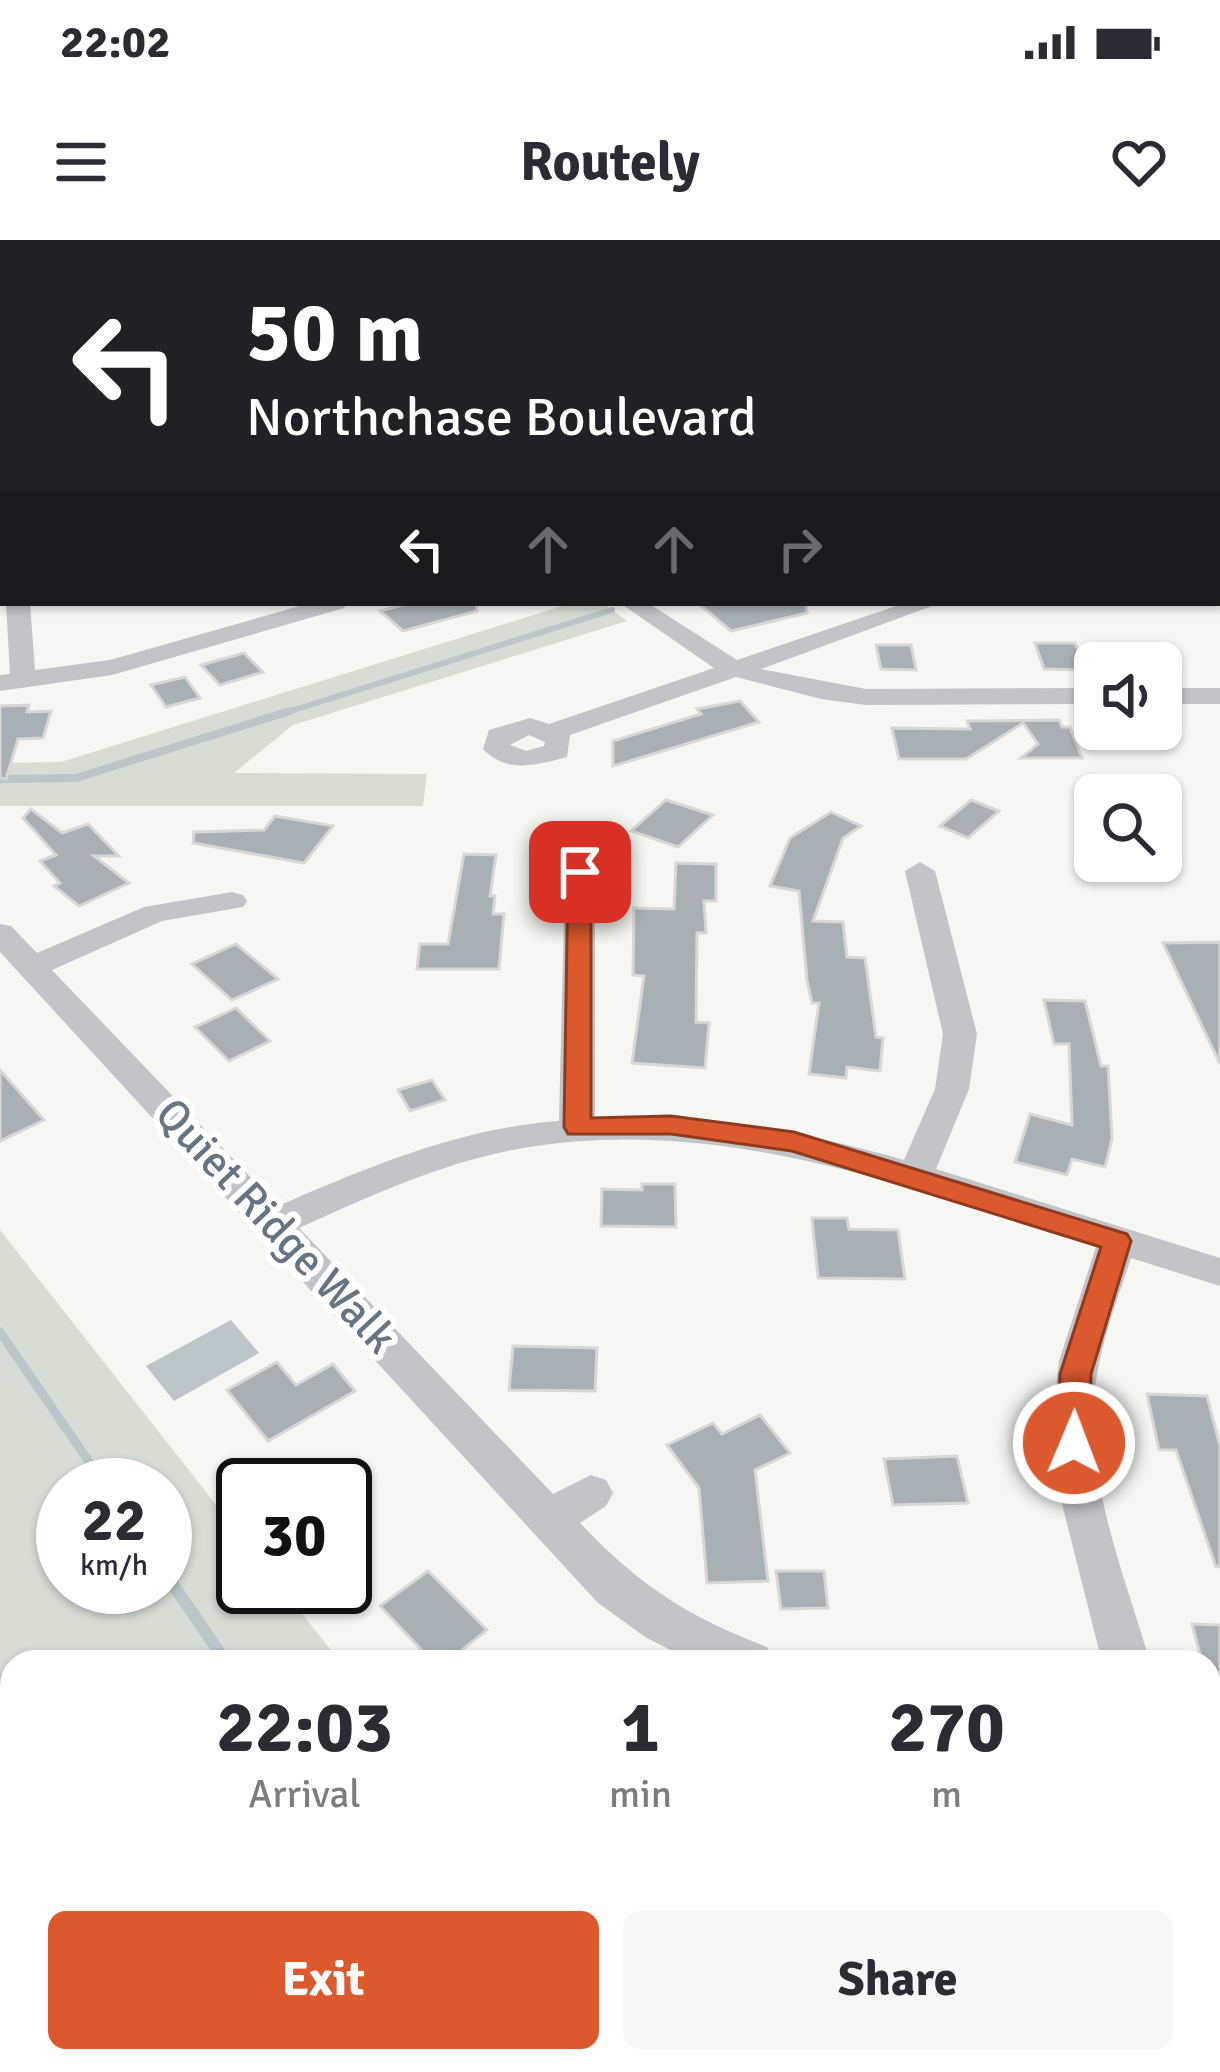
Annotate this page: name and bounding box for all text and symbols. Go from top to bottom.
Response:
text: 22:02 [60,15,170,70]
icon: menu [48,129,114,195]
text: Routely [520,129,700,196]
icon: heart [1106,129,1172,195]
text: 50 m [246,281,423,385]
icon: left [48,288,204,444]
text: Northchase Boulevard [246,384,757,451]
icon: left [389,516,455,582]
icon: ahead [515,516,581,582]
icon: ahead [641,516,707,582]
icon: right [767,516,833,582]
map controls [1074,642,1182,882]
button: sound [1074,642,1182,750]
button: search [1074,774,1182,882]
pin [529,821,631,923]
icon: arrive [547,839,613,905]
street label: Quiet Ridge Walk [144,1087,408,1365]
position arrow [1011,1380,1137,1506]
speed limit sign: 30 [216,1458,372,1614]
text: 22 [82,1484,146,1558]
text: km/h [80,1547,148,1584]
text: 22:03 [216,1683,393,1772]
text: 1 [621,1683,660,1772]
text: 270 [888,1683,1005,1772]
text: Arrival [248,1770,361,1818]
text: min [609,1770,672,1818]
text: m [931,1770,962,1818]
button: Exit [48,1911,599,2049]
button: Share [623,1911,1173,2049]

